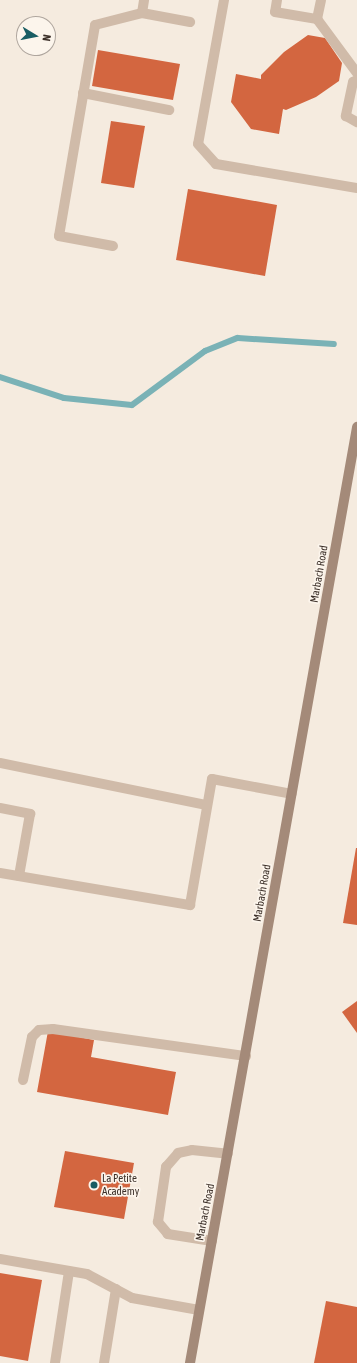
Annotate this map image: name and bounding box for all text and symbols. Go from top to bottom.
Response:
north arrow [16,16,56,56]
text: N [40,34,53,42]
street label: Marbach Road [307,544,331,604]
street label: Marbach Road [250,863,274,923]
place label: La Petite Academy [102,1172,139,1198]
marker: La Petite Academy [89,1180,99,1190]
street label: Marbach Road [193,1182,217,1242]

